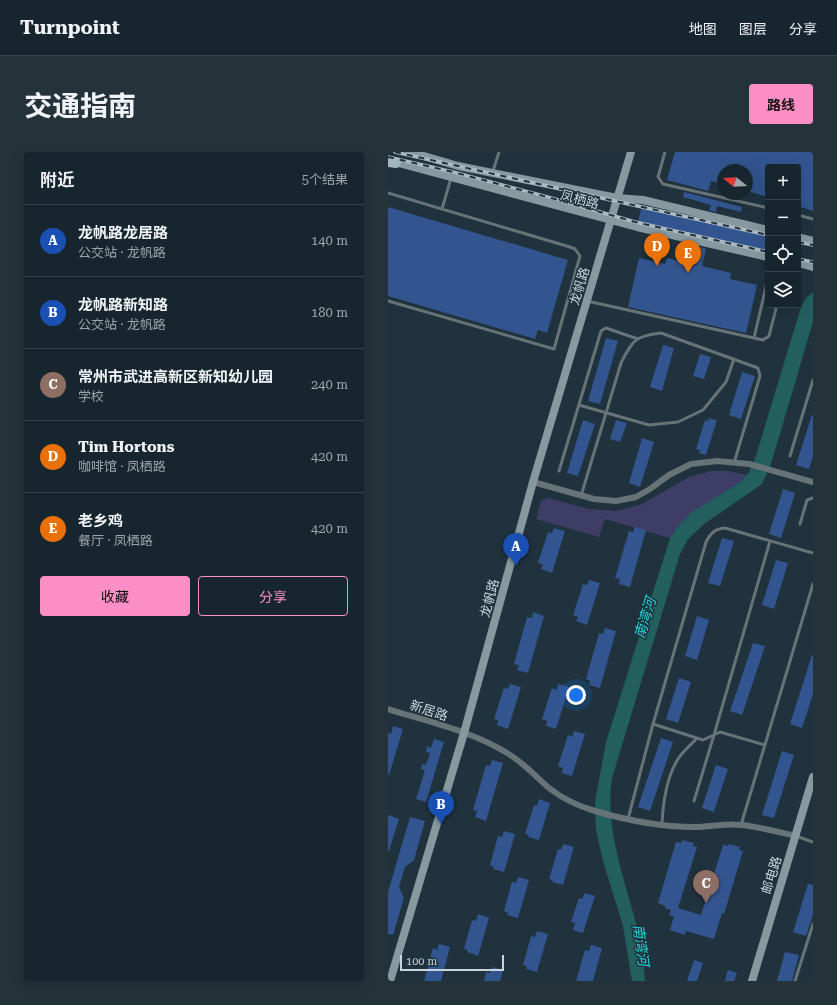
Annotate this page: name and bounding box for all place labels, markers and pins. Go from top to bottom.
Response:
pin: D [644,233,670,266]
pin: E [675,240,701,273]
pin: A [503,533,529,566]
pin: B [428,791,454,824]
pin: C [693,870,719,903]

